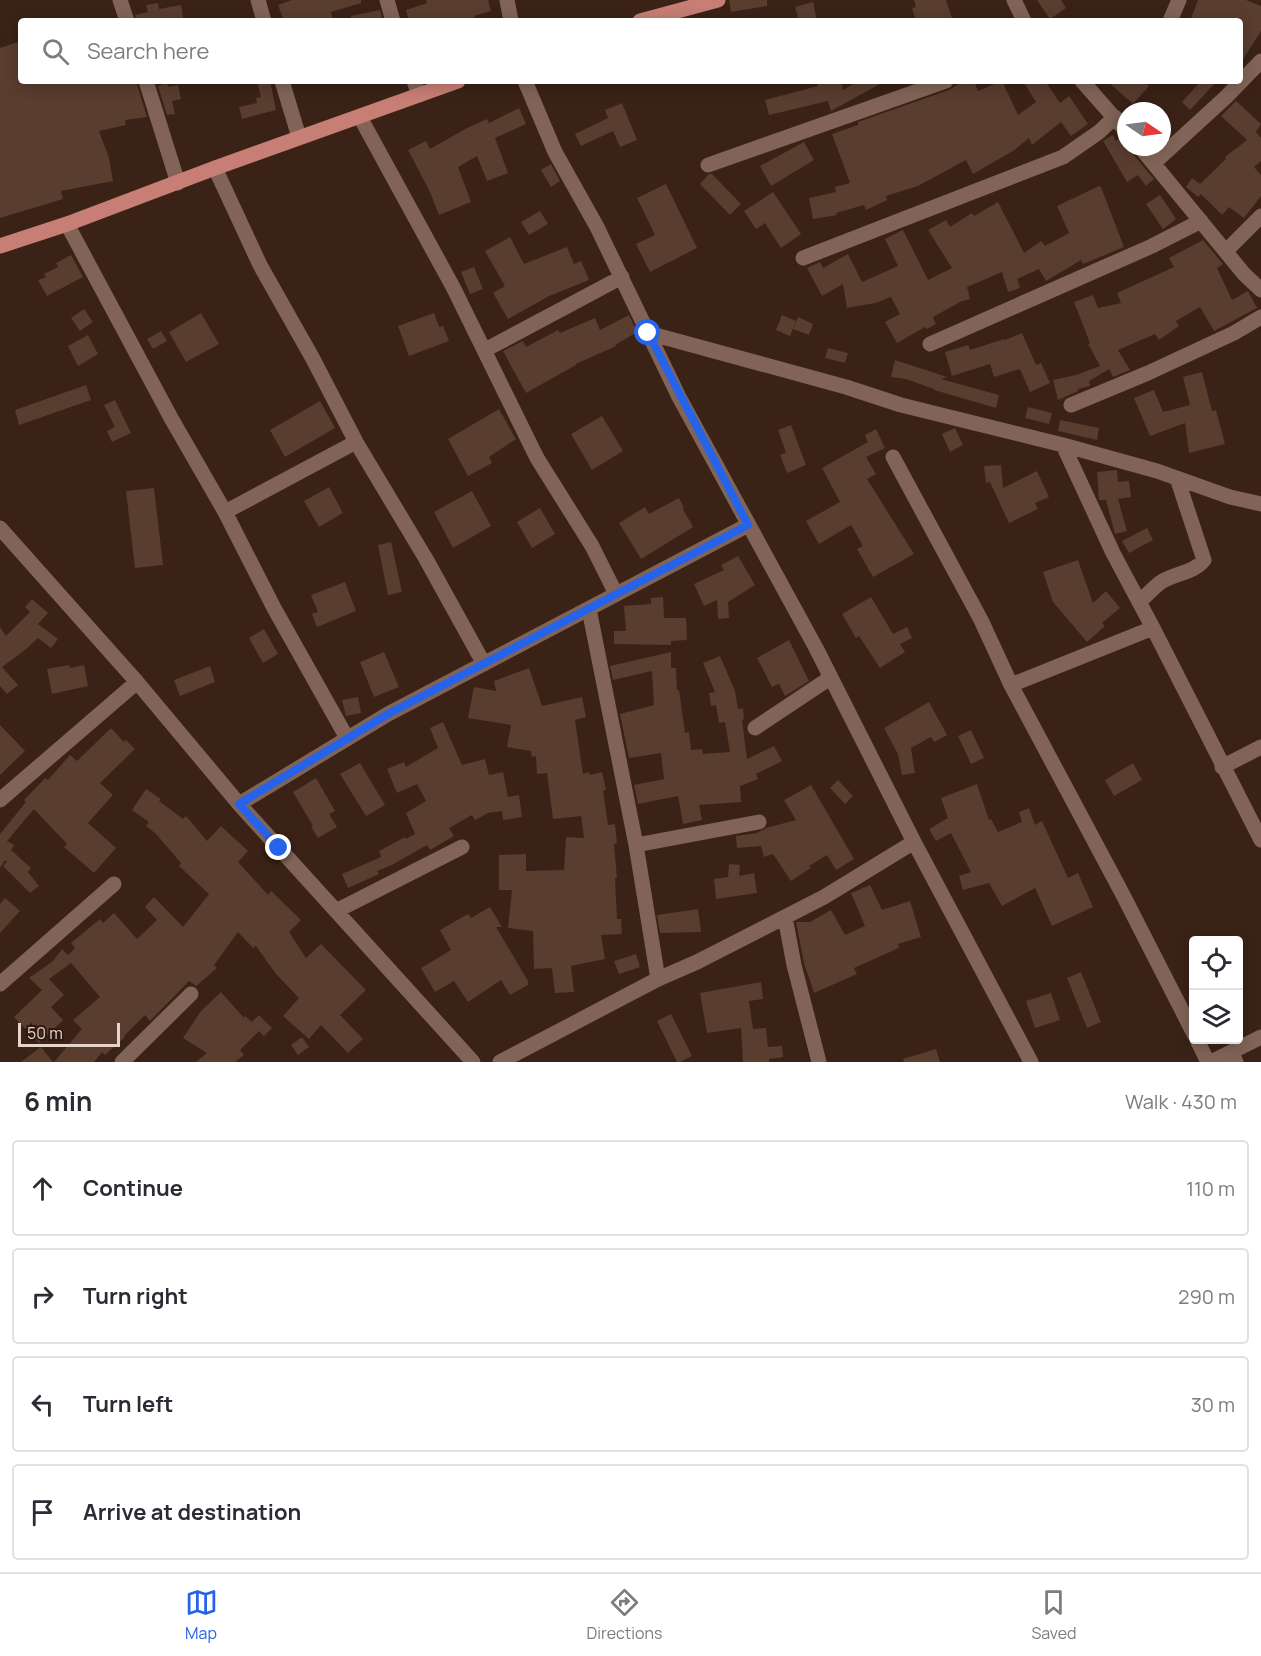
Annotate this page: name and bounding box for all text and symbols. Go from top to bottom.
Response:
search box [18,18,1243,84]
icon: search [39,35,72,68]
text: Search here [87,36,209,66]
north arrow [1117,102,1171,156]
route start [634,319,660,345]
route end [265,834,291,860]
map controls [1189,936,1243,1044]
button: locate [1189,936,1243,990]
button: layers [1189,990,1243,1044]
scale bar [18,1020,120,1048]
text: 50 m [27,1022,63,1044]
text: 6 min [24,1083,92,1119]
text: Walk · 430 m [1125,1088,1237,1115]
icon: ahead [26,1172,59,1205]
text: Continue [83,1173,183,1203]
text: 110 m [1186,1175,1235,1202]
icon: right [26,1280,59,1313]
text: Turn right [83,1281,188,1311]
text: 290 m [1178,1283,1235,1310]
icon: left [26,1388,59,1421]
text: Turn left [83,1389,173,1419]
text: 30 m [1191,1391,1235,1418]
icon: arrive [26,1496,59,1529]
text: Arrive at destination [83,1497,301,1527]
tab: Map [185,1586,218,1644]
tab: Directions [587,1586,662,1644]
tab: Saved [1031,1586,1076,1644]

